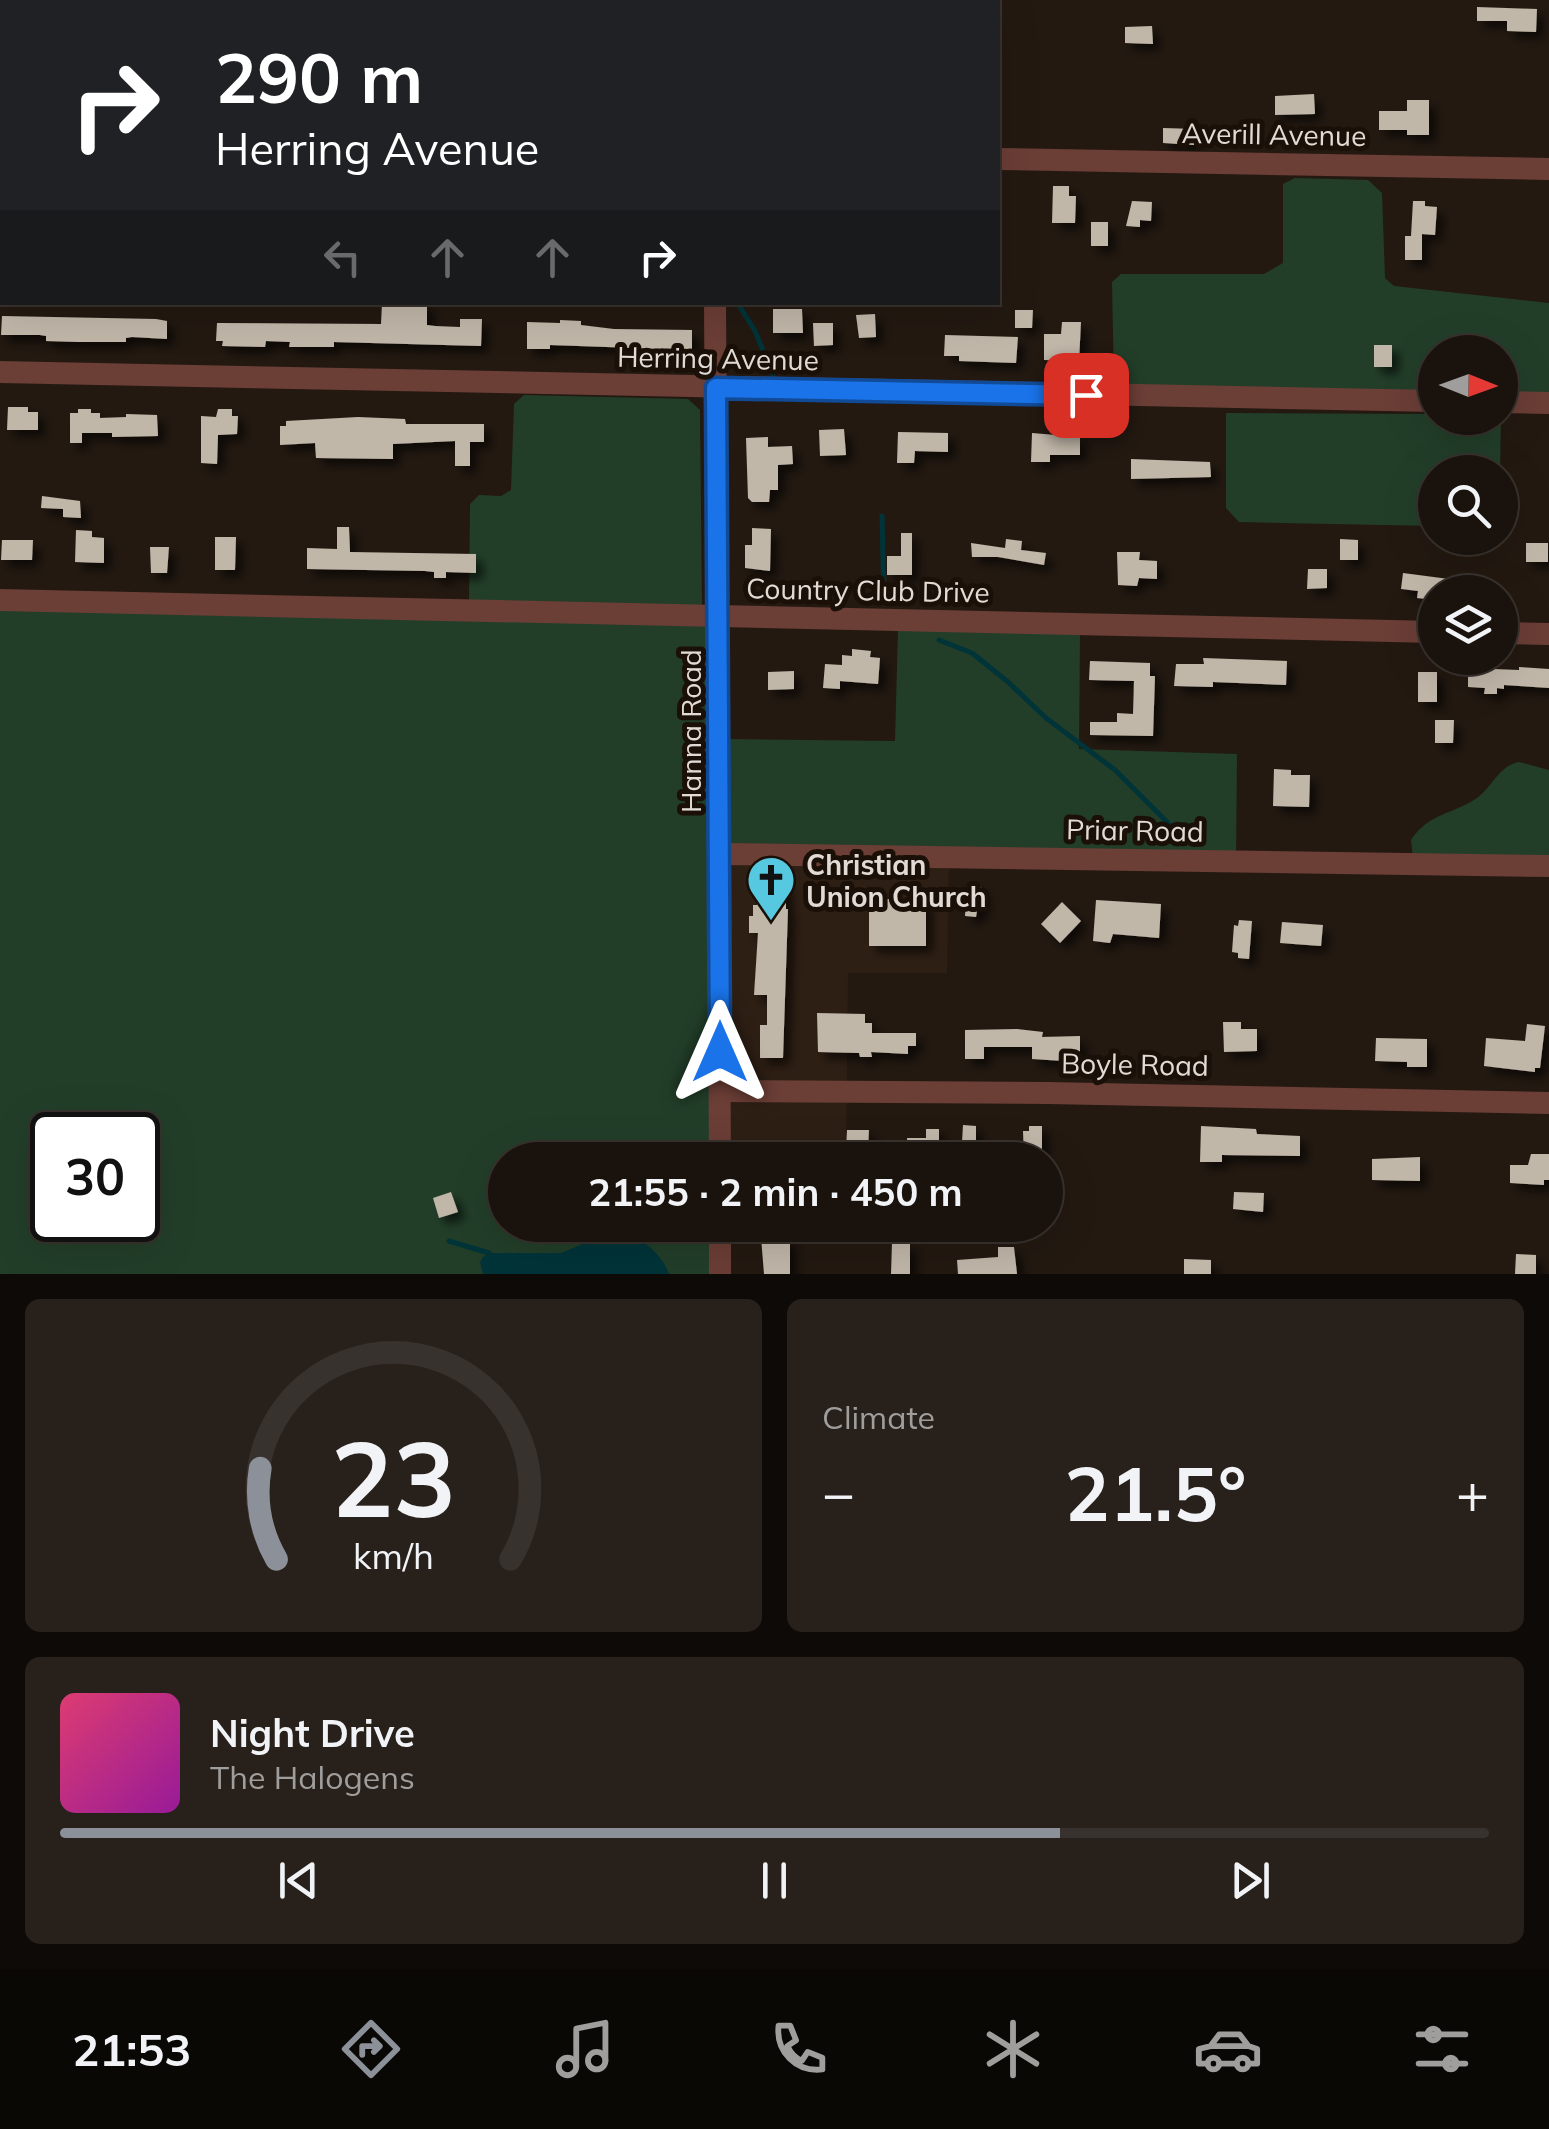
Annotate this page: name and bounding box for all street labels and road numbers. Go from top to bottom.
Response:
street label: Averill Avenue [1181,115,1367,153]
street label: Herring Avenue [617,339,819,377]
street label: Country Club Drive [746,570,990,610]
street label: Hanna Road [673,649,708,813]
street label: Priar Road [1066,811,1204,849]
street label: Boyle Road [1061,1045,1209,1083]

